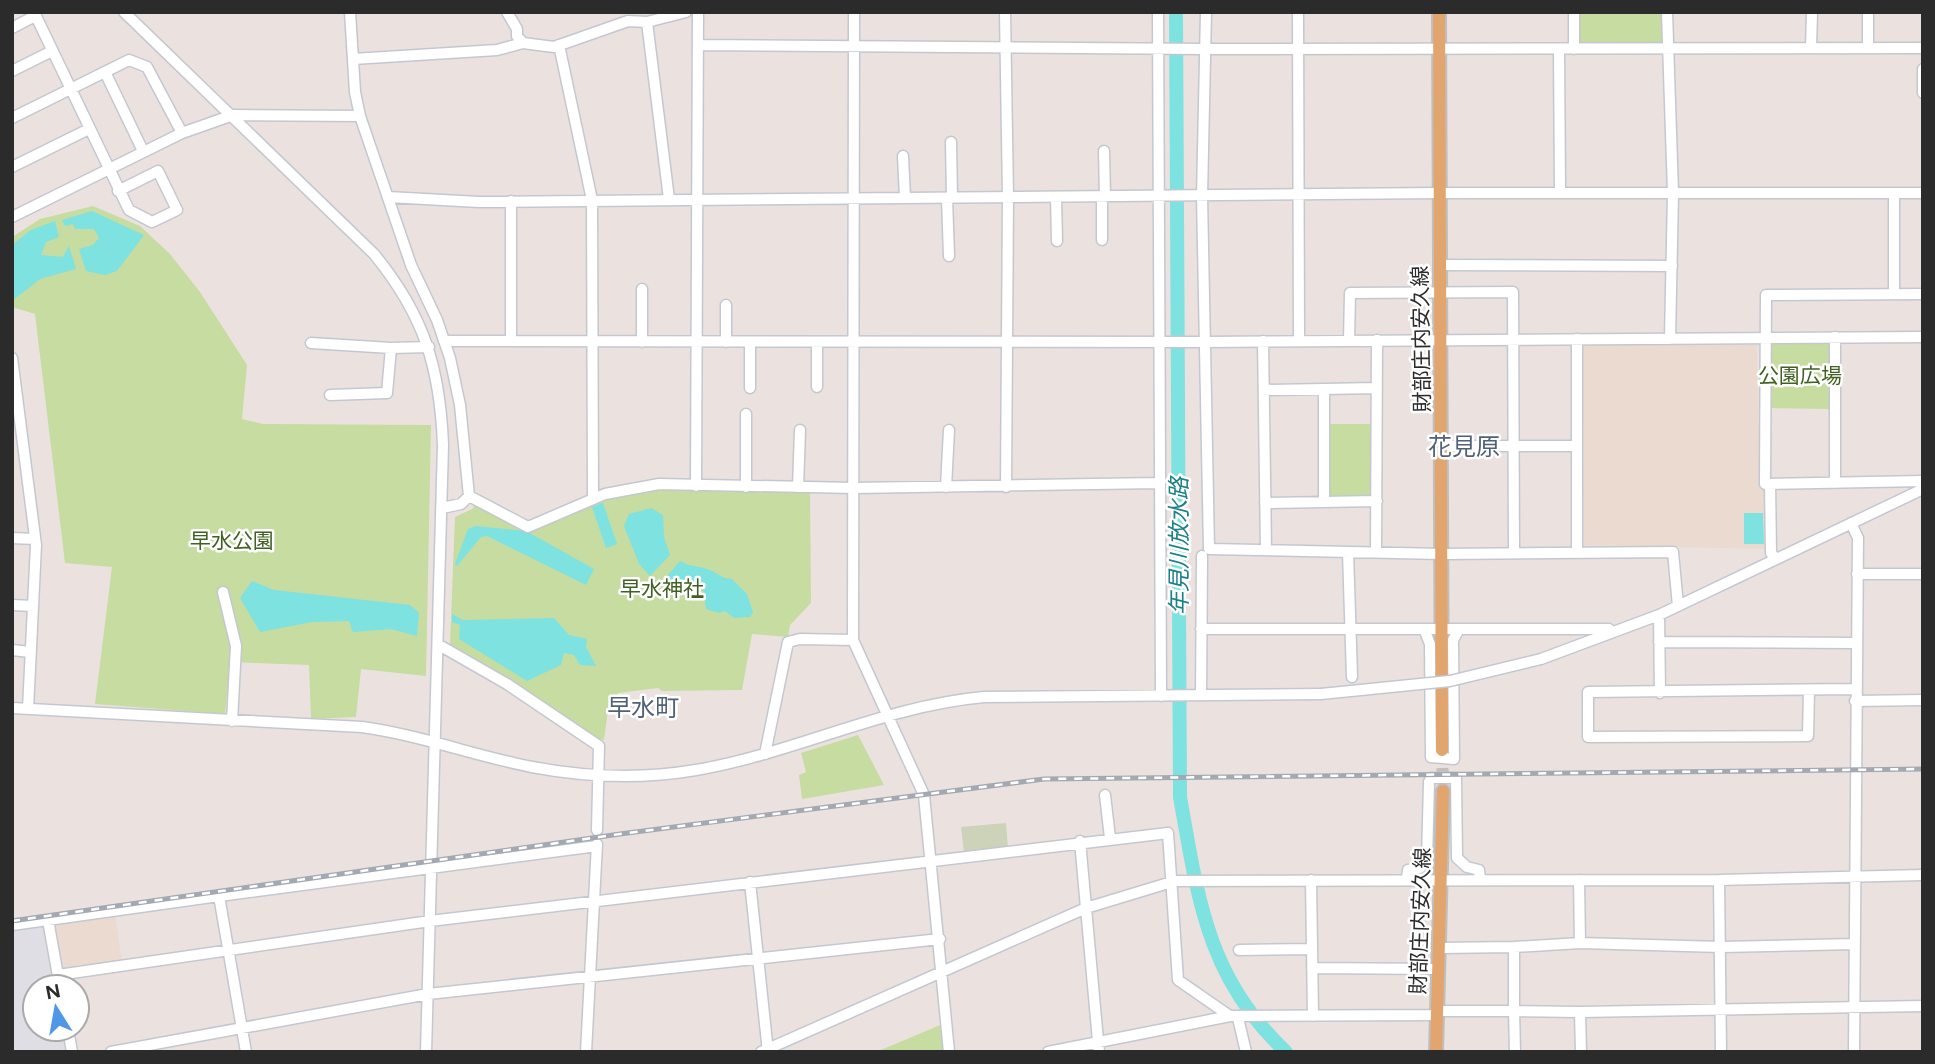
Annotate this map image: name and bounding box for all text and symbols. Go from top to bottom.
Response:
street label: 財部庄内安久線 [1407,265,1435,413]
park label: 公園広場 [1758,363,1842,388]
district label: 花見原 [1428,432,1500,461]
water label: 年見川放水路 [1165,475,1193,615]
park label: 早水公園 [190,528,274,553]
park label: 早水神社 [620,576,704,601]
district label: 早水町 [607,693,679,722]
street label: 財部庄内安久線 [1405,847,1435,995]
north arrow [21,973,91,1043]
text: N [43,979,62,1004]

